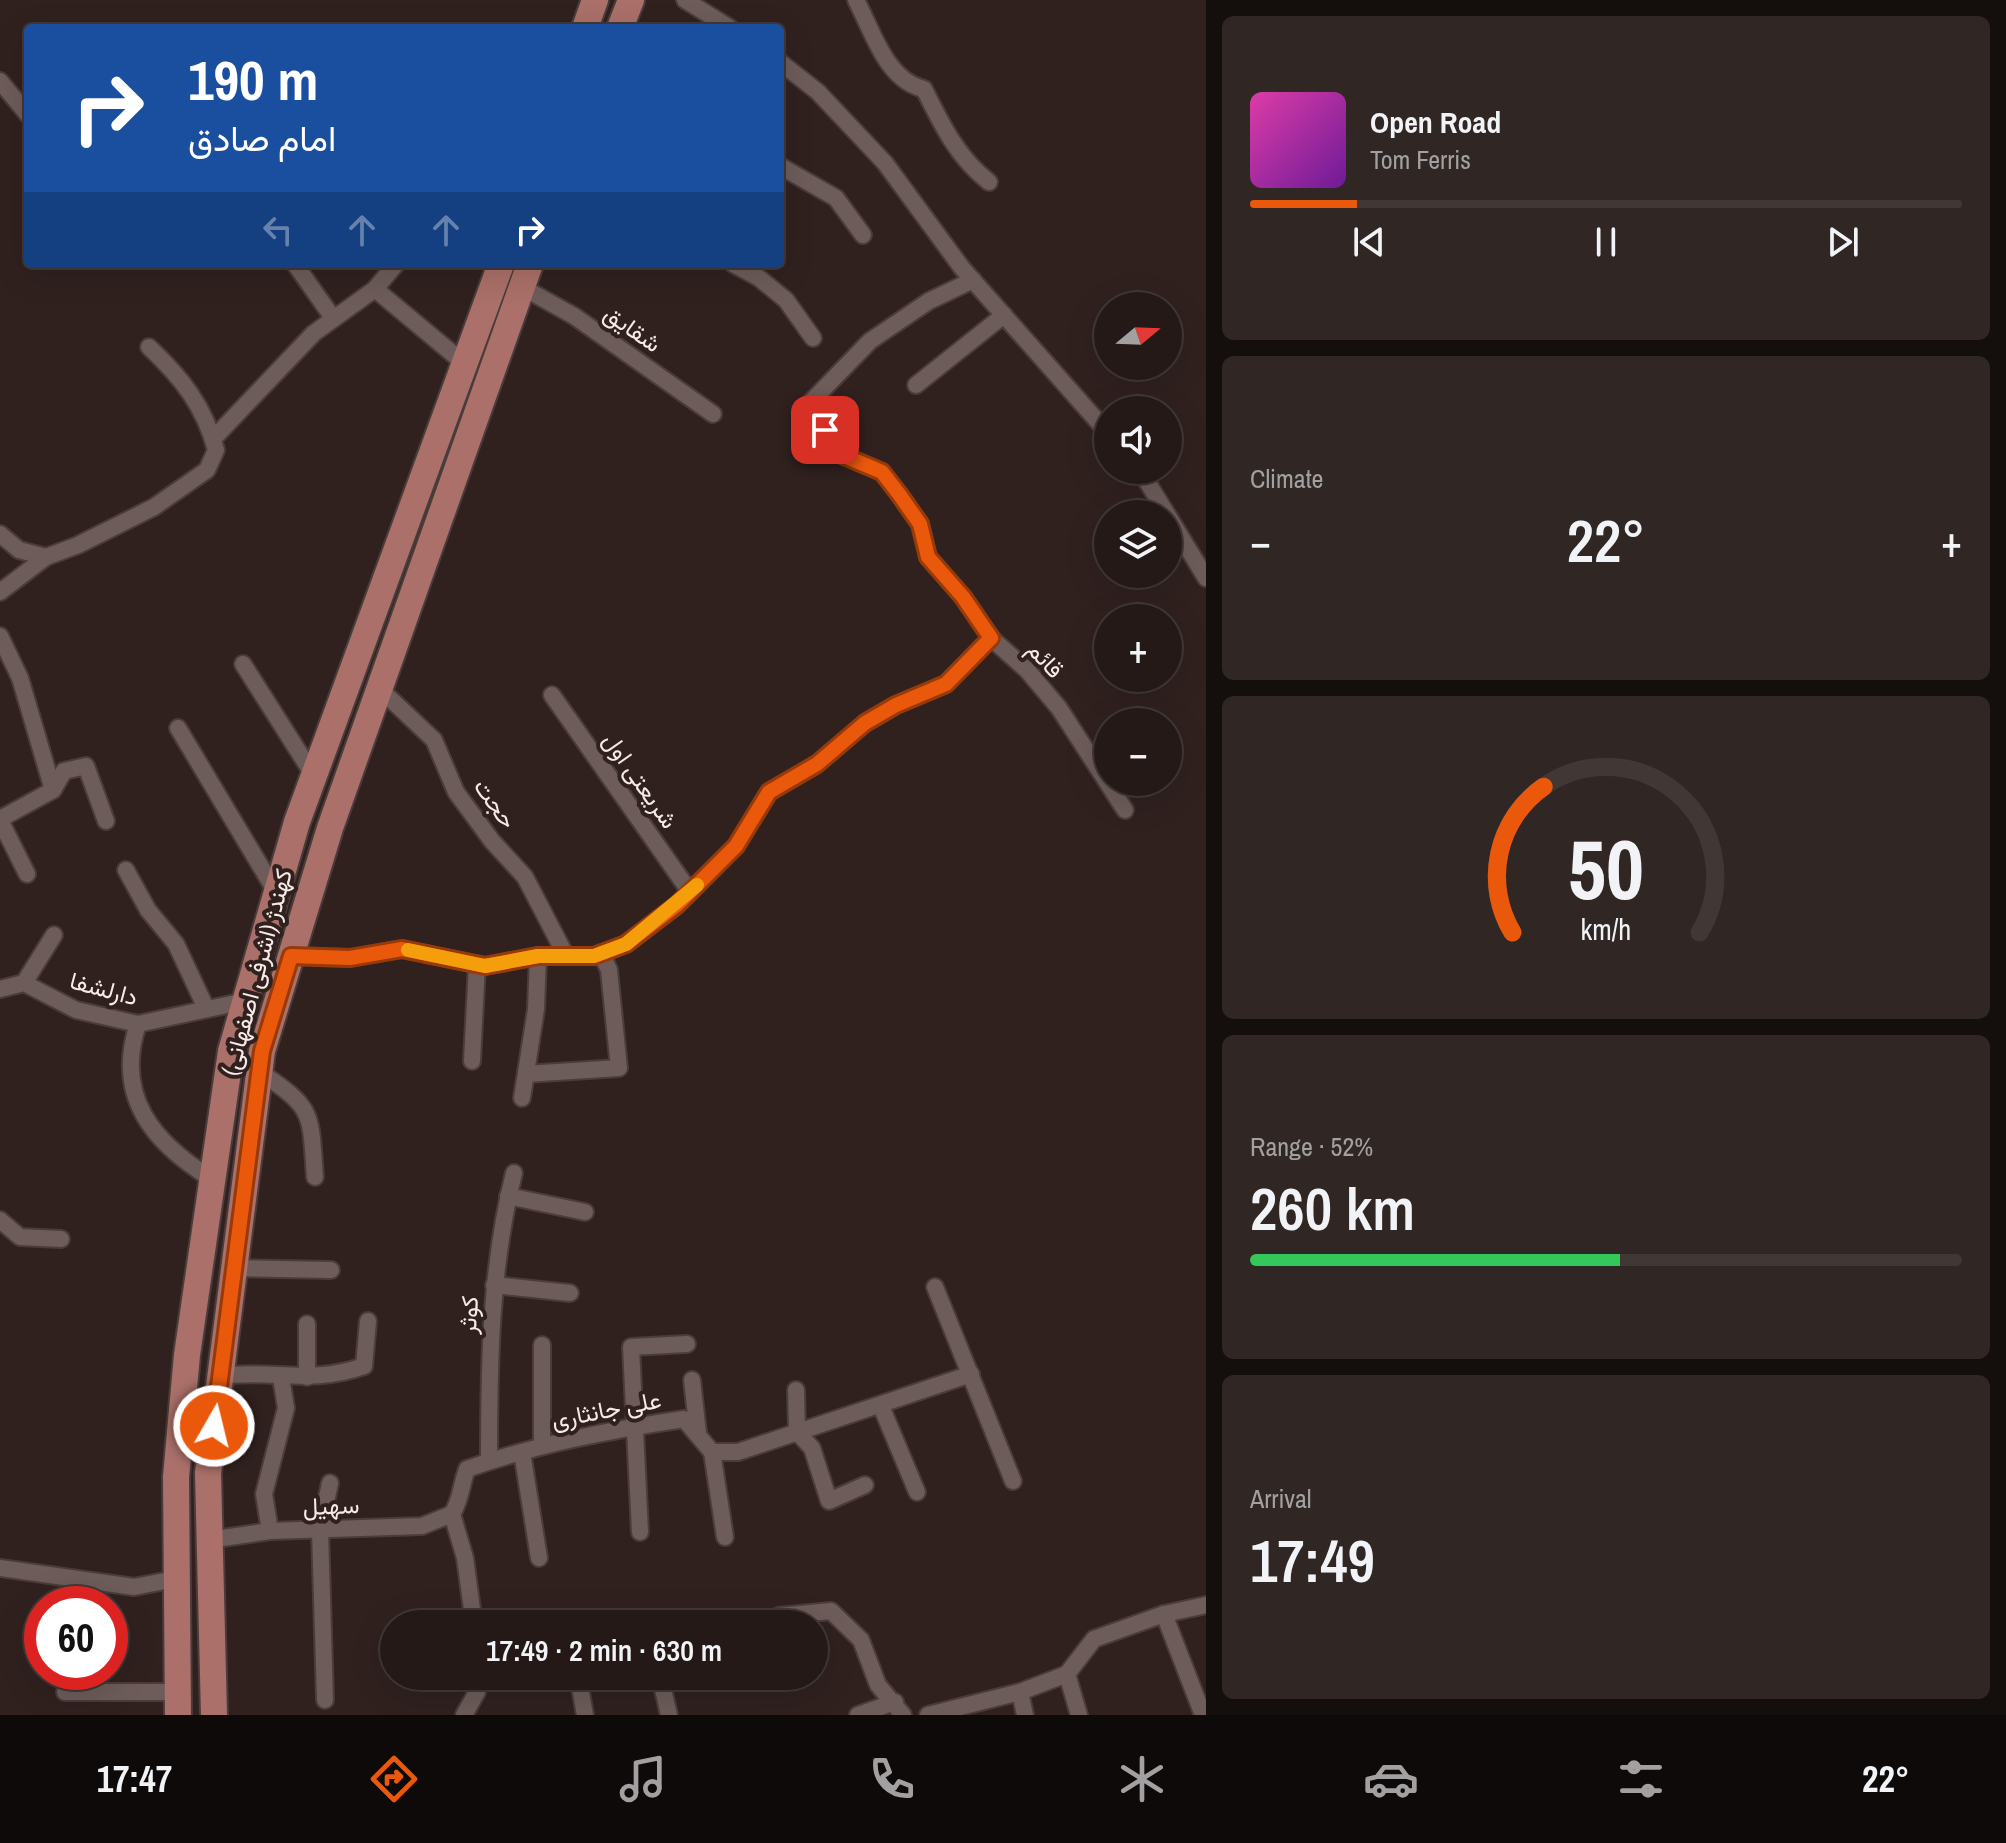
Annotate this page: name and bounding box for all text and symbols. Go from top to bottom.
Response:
text: 190 m [188,42,318,117]
icon: right [56,56,160,160]
text: Open Road [1370,102,1501,142]
text: امام صادق [188,114,336,162]
text: Tom Ferris [1370,142,1471,177]
icon: left [256,208,300,252]
icon: ahead [340,208,384,252]
icon: ahead [424,208,468,252]
icon: right [508,208,552,252]
icon: previous [1347,220,1391,264]
icon: pause [1584,220,1628,264]
icon: next [1821,220,1865,264]
north arrow [1094,292,1182,380]
map controls [1094,292,1182,796]
street label: شقایق [598,297,668,359]
pin [791,396,859,464]
button: sound [1094,396,1182,484]
icon: arrive [803,408,847,452]
text: Climate [1250,461,1323,496]
button: layers [1094,500,1182,588]
text: 22° [1567,500,1645,581]
text: − [1250,511,1271,571]
text: + [1941,511,1962,571]
button: + [1094,604,1182,692]
street label: قائم [1020,634,1071,685]
button: − [1094,708,1182,796]
street label: شریعتی اول [596,726,686,834]
street label: حجت [467,771,525,835]
text: 50 [1568,813,1644,925]
street label: کهندژ (اشرفی اصفهانی) [213,865,299,1079]
text: km/h [1581,911,1631,950]
street label: دارلشفا [67,964,141,1012]
text: Range · 52% [1250,1129,1373,1164]
text: 260 km [1250,1168,1415,1249]
street label: کوثر [451,1295,485,1336]
street label: علی جانثاری [548,1383,664,1435]
position arrow [172,1384,256,1468]
text: Arrival [1250,1481,1312,1516]
street label: سهیل [302,1488,360,1522]
text: 17:49 [1250,1520,1375,1601]
speed limit sign: 60 [24,1586,128,1690]
text: 17:49 · 2 min · 630 m [486,1630,722,1670]
icon: directions [366,1751,422,1807]
icon: music [615,1751,671,1807]
icon: phone [864,1751,920,1807]
icon: climate [1114,1751,1170,1807]
icon: car [1363,1751,1419,1807]
icon: filters [1613,1751,1669,1807]
text: 17:47 [97,1755,172,1803]
text: 22° [1862,1755,1909,1803]

